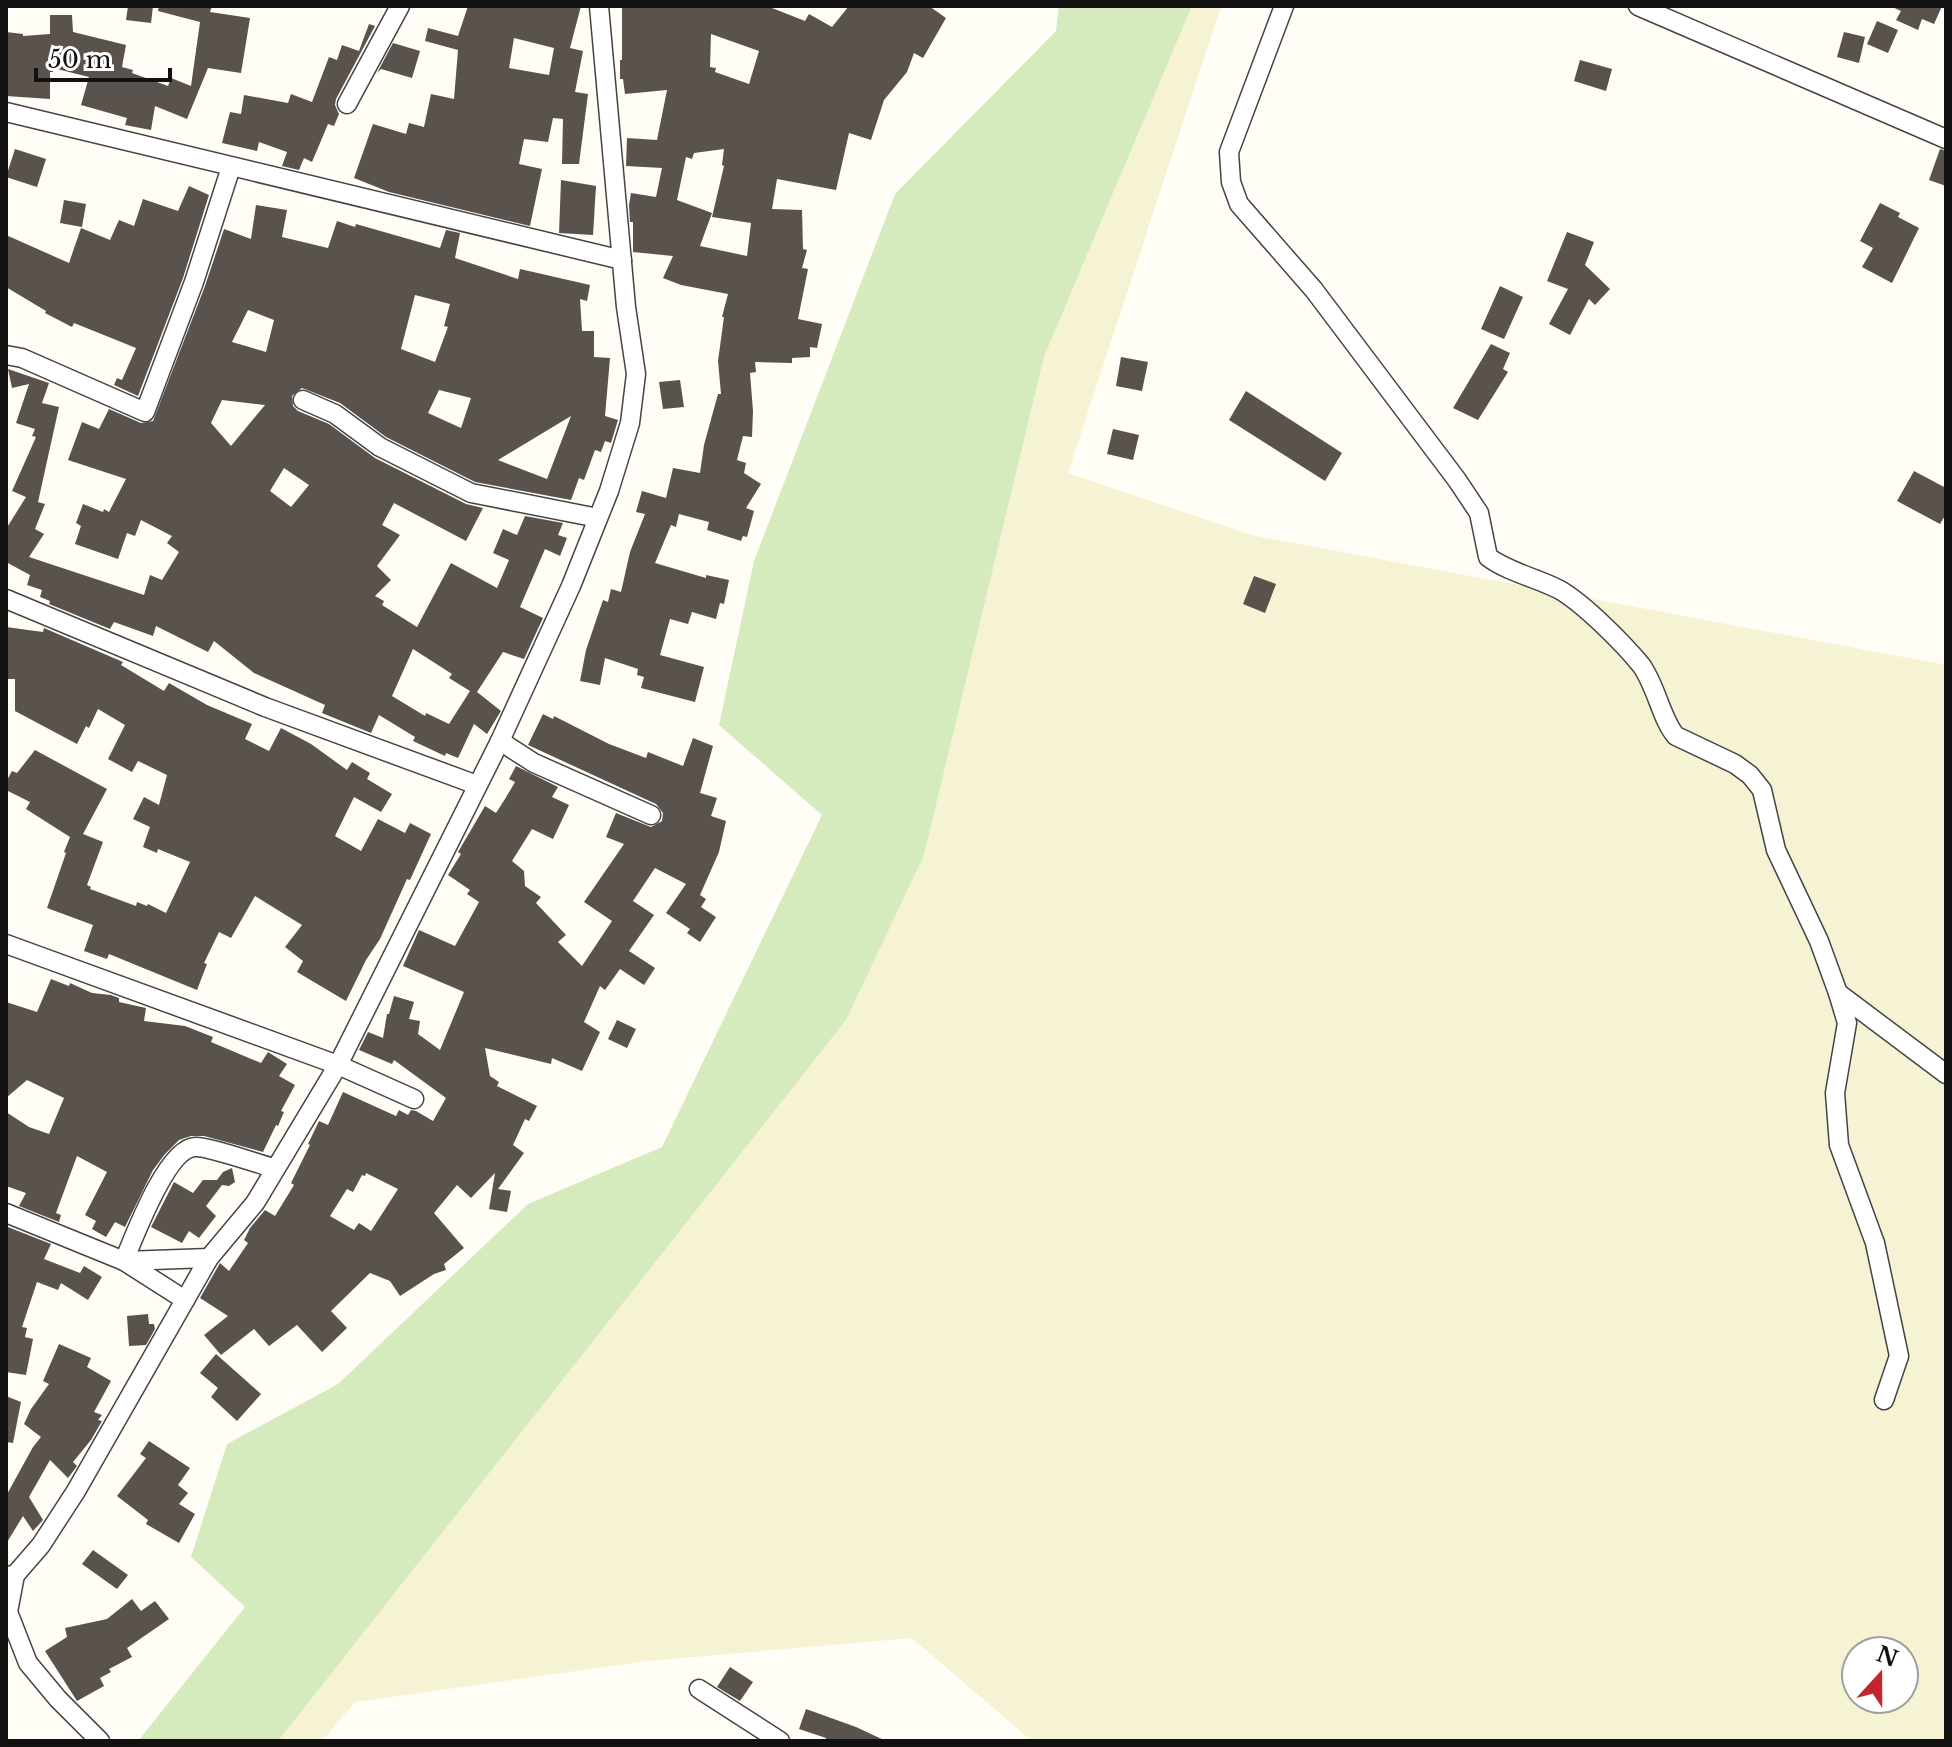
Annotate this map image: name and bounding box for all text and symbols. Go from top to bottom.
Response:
scale bar [36,32,170,82]
text: 50 m [48,45,112,74]
north arrow [1840,1635,1920,1715]
text: N [1872,1640,1902,1673]

